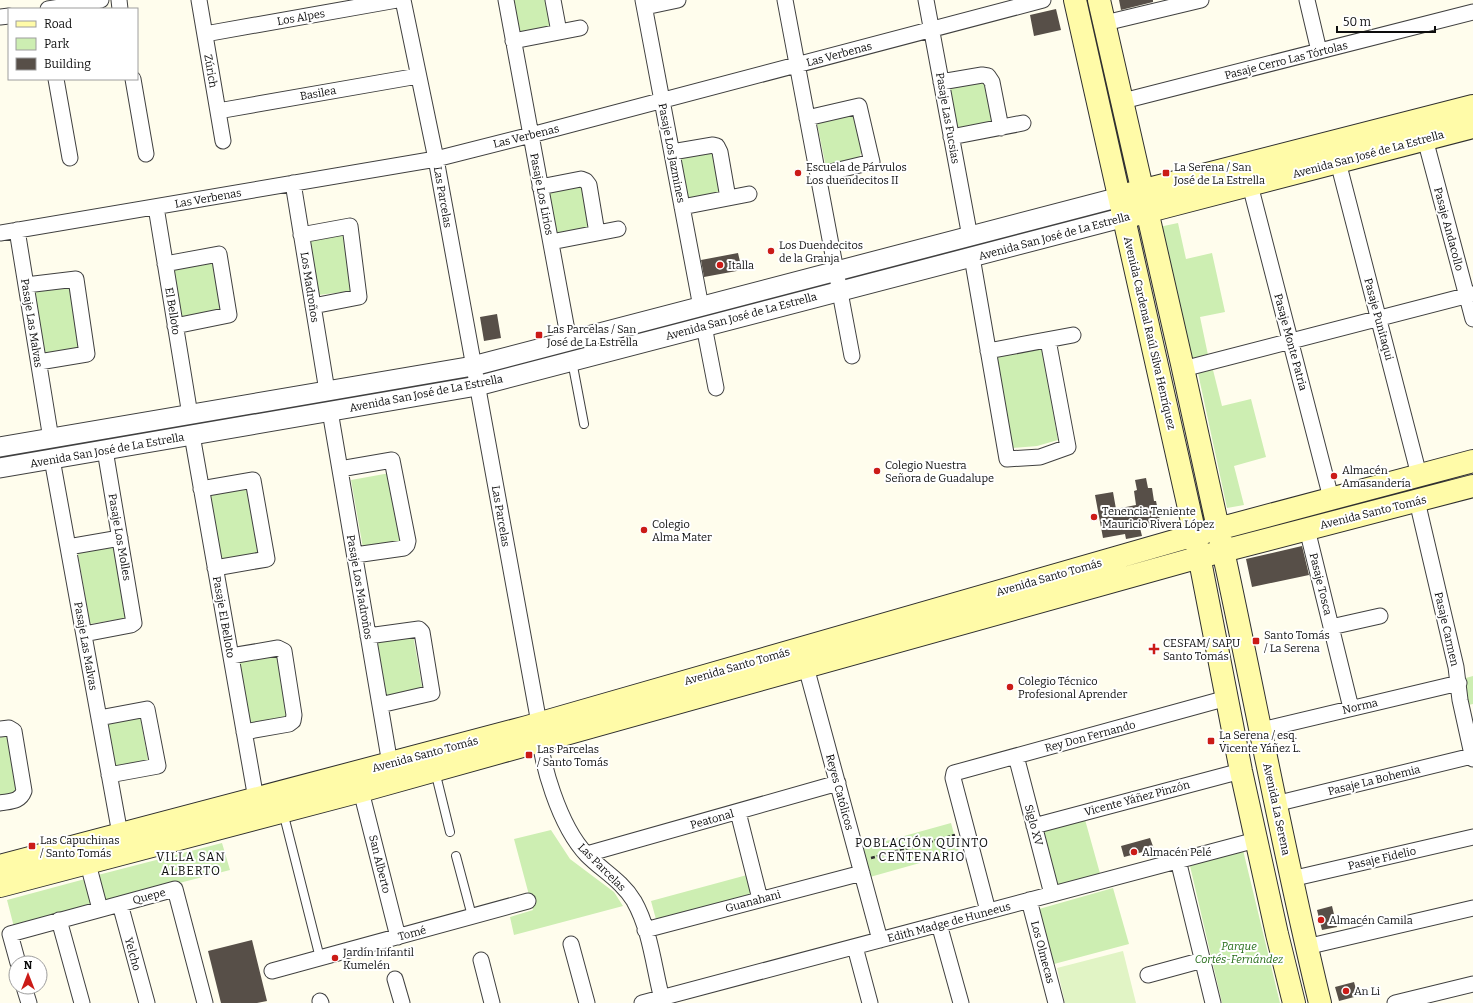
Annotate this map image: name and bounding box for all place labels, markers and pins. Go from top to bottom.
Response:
place label: Escuela de Párvulos Los duendecitos II [806,161,907,187]
place label: La Serena / San José de La Estrella [1173,161,1265,187]
marker: Escuela de Párvulos Los duendecitos II [793,168,803,178]
marker: La Serena / San José de La Estrella [1161,168,1171,178]
place label: Los Duendecitos de la Granja [779,239,863,265]
marker: Los Duendecitos de la Granja [766,246,776,256]
place label: Italla [728,259,754,272]
marker: Italla [715,260,725,270]
place label: Las Parcelas / San José de La Estrella [546,323,638,349]
marker: Las Parcelas / San José de La Estrella [534,330,544,340]
place label: Colegio Nuestra Señora de Guadalupe [885,459,994,485]
place label: Almacén Amasandería [1342,464,1411,490]
marker: Colegio Nuestra Señora de Guadalupe [872,466,882,476]
marker: Almacén Amasandería [1329,471,1339,481]
place label: Tenencia Teniente Mauricio Rivera López [1102,505,1214,531]
marker: Tenencia Teniente Mauricio Rivera López [1089,512,1099,522]
place label: Colegio Alma Mater [652,518,712,544]
marker: Colegio Alma Mater [639,525,649,535]
place label: Santo Tomás / La Serena [1264,629,1330,655]
marker: Santo Tomás / La Serena [1251,636,1261,646]
place label: CESFAM/ SAPU Santo Tomás [1163,637,1240,663]
marker: CESFAM/ SAPU Santo Tomás [1148,643,1160,655]
place label: Colegio Técnico Profesional Aprender [1018,675,1128,701]
marker: Colegio Técnico Profesional Aprender [1005,682,1015,692]
place label: La Serena / esq. Vicente Yáñez L. [1219,729,1301,755]
marker: La Serena / esq. Vicente Yáñez L. [1206,736,1216,746]
place label: Las Parcelas / Santo Tomás [537,743,608,769]
marker: Las Parcelas / Santo Tomás [524,750,534,760]
place label: Las Capuchinas / Santo Tomás [40,834,119,860]
marker: Las Capuchinas / Santo Tomás [27,841,37,851]
place label: Almacén Pelé [1142,846,1212,859]
marker: Almacén Pelé [1129,847,1139,857]
place label: Almacén Camila [1329,914,1413,927]
marker: Almacén Camila [1316,915,1326,925]
place label: Jardín Infantil Kumelén [342,946,414,972]
marker: Jardín Infantil Kumelén [330,953,340,963]
place label: An Li [1354,985,1381,998]
marker: An Li [1341,986,1351,996]

